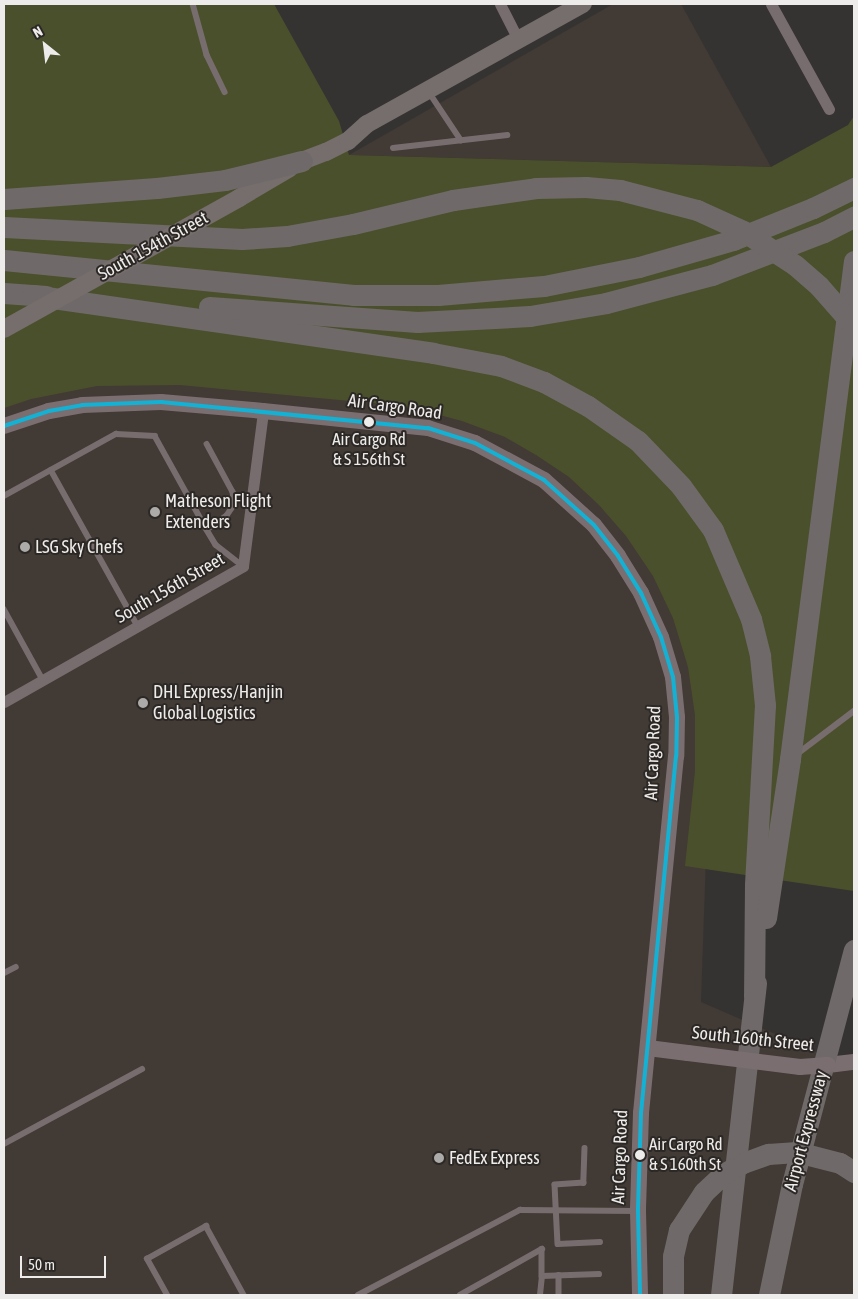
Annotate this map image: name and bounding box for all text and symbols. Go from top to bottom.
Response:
north arrow [20,20,70,70]
text: N [30,23,45,41]
street label: South 154th Street [94,207,212,285]
street label: Air Cargo Road [347,390,443,424]
marker: Air Cargo Rd & S 156th St [364,417,374,427]
place label: Air Cargo Rd & S 156th St [332,430,406,470]
place label: Matheson Flight Extenders [165,491,271,534]
marker: Matheson Flight Extenders [149,506,161,518]
place label: LSG Sky Chefs [35,536,123,558]
marker: LSG Sky Chefs [19,541,31,553]
street label: South 156th Street [112,548,228,628]
place label: DHL Express/Hanjin Global Logistics [153,682,283,724]
marker: DHL Express/Hanjin Global Logistics [137,697,149,709]
street label: Air Cargo Road [641,705,665,801]
street label: South 160th Street [691,1022,815,1056]
street label: Airport Expressway [780,1068,832,1194]
street label: Air Cargo Road [608,1109,632,1205]
place label: Air Cargo Rd & S 160th St [649,1135,722,1175]
place label: FedEx Express [449,1147,540,1169]
marker: Air Cargo Rd & S 160th St [635,1150,645,1160]
marker: FedEx Express [433,1152,445,1164]
scale bar [22,1246,109,1278]
text: 50 m [28,1256,55,1273]

